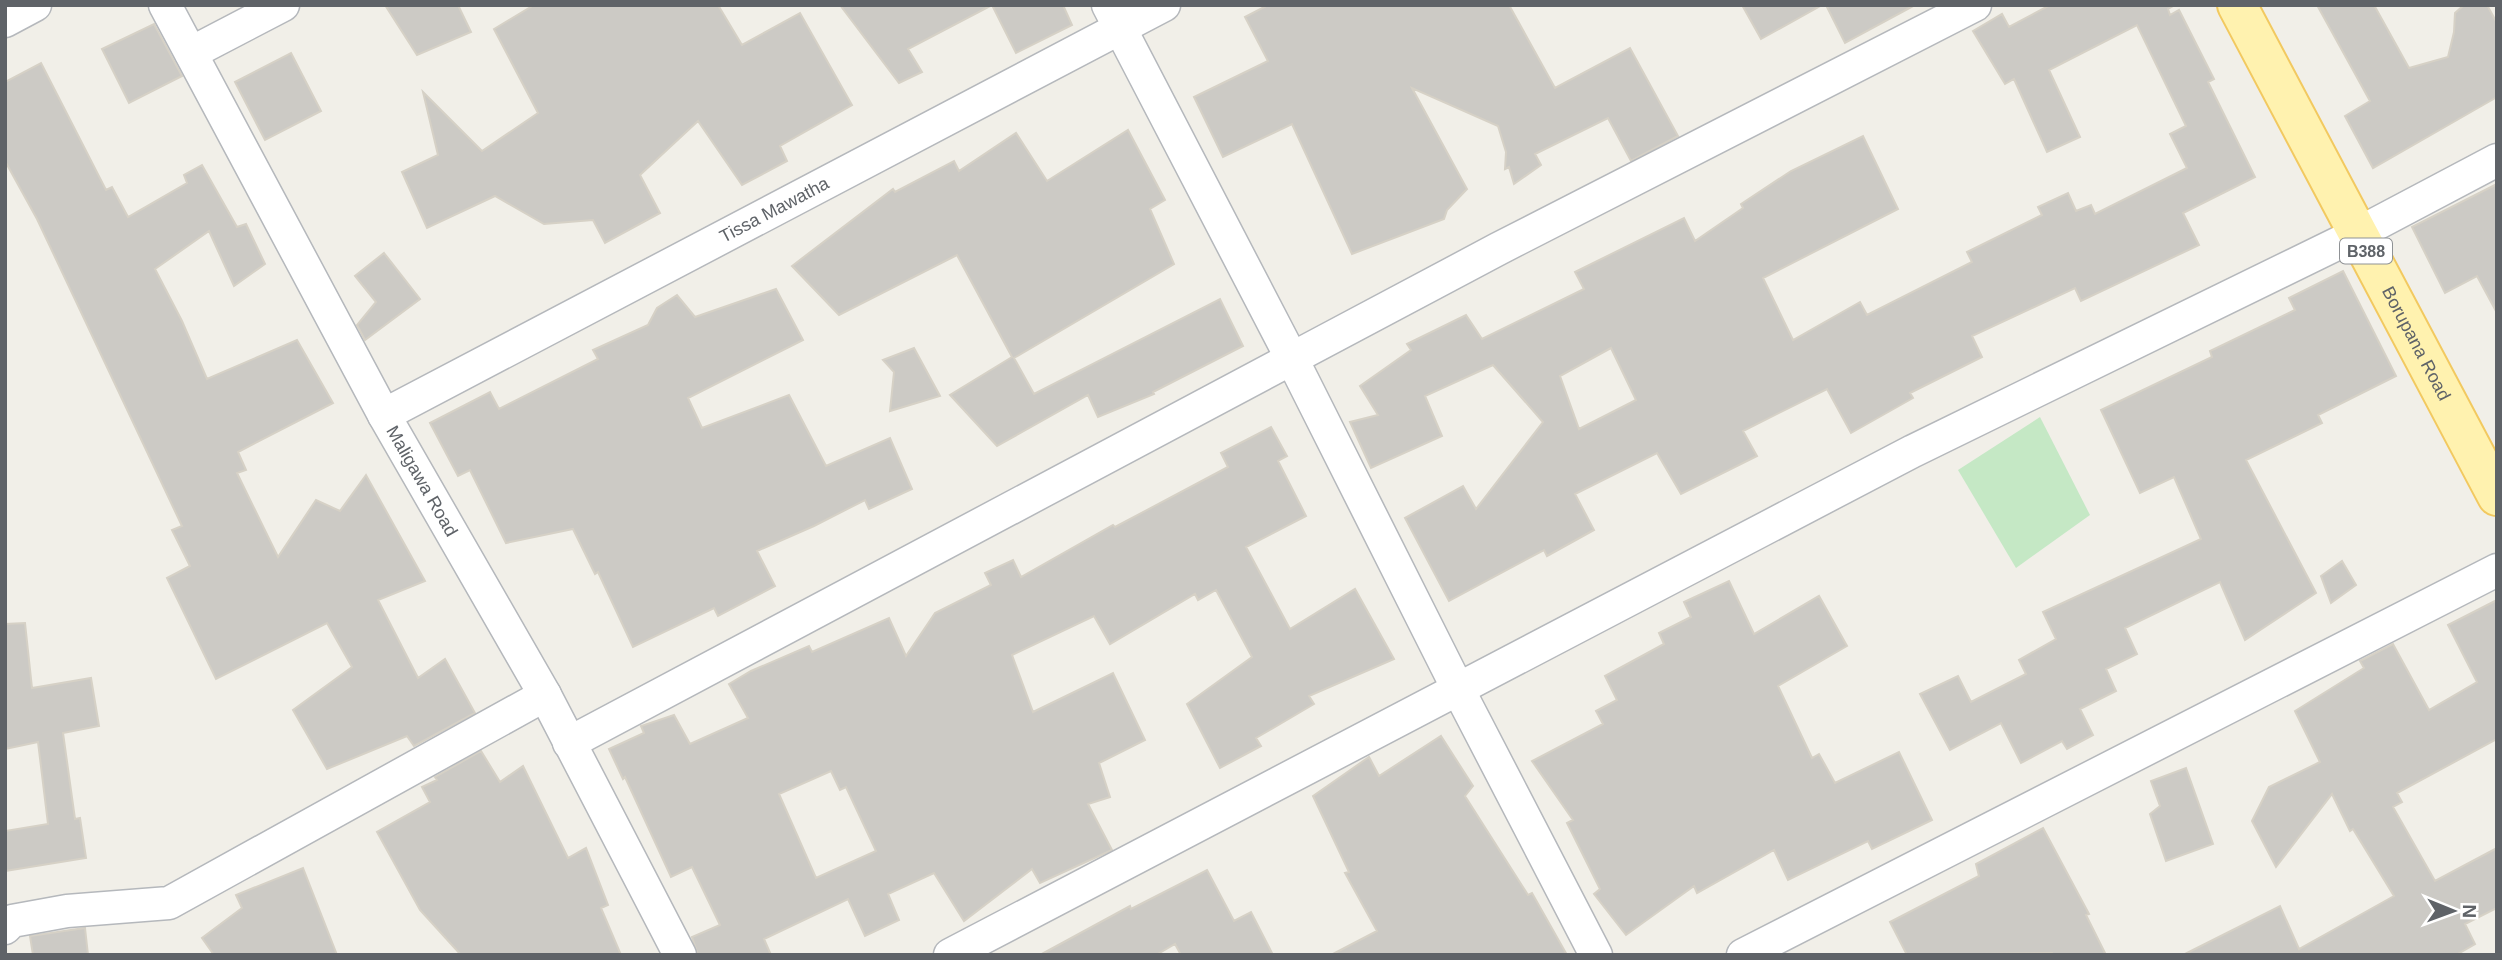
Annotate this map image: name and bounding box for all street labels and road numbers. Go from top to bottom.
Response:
street label: Tissa Mawatha [716,172,833,247]
road number: B388 [2340,238,2392,264]
street label: Borupana Road [2378,283,2455,404]
street label: Maligawa Road [382,422,462,540]

